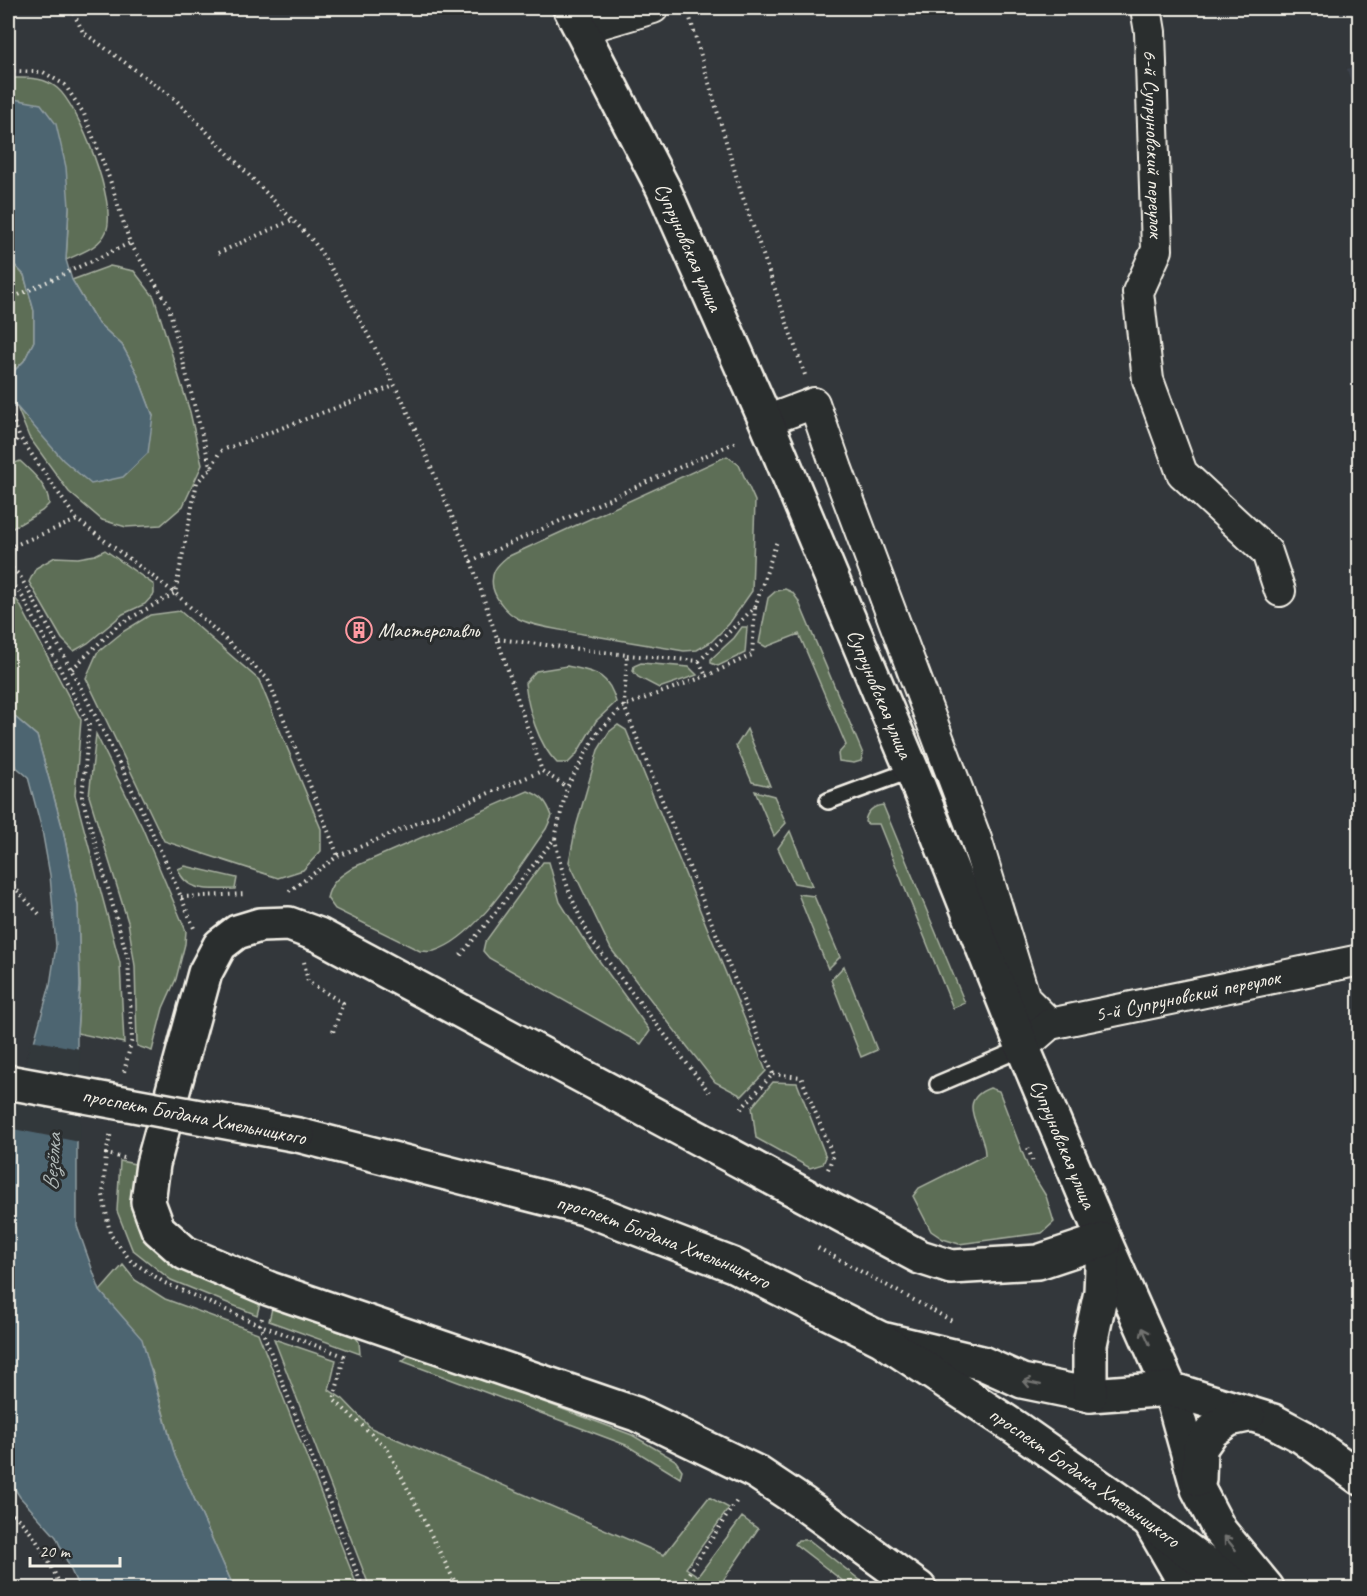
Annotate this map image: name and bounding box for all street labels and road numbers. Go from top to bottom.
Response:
street label: 6-й Супруновский переулок [1138,49,1170,240]
street label: Супруновская улица [649,179,729,317]
street label: Супруновская улица [842,625,919,764]
street label: 5-й Супруновский переулок [1093,963,1284,1027]
street label: Супруновская улица [1025,1075,1103,1214]
street label: проспект Богдана Хмельницкого [80,1082,310,1151]
street label: проспект Богдана Хмельницкого [554,1188,776,1295]
street label: проспект Богдана Хмельницкого [984,1401,1186,1554]

